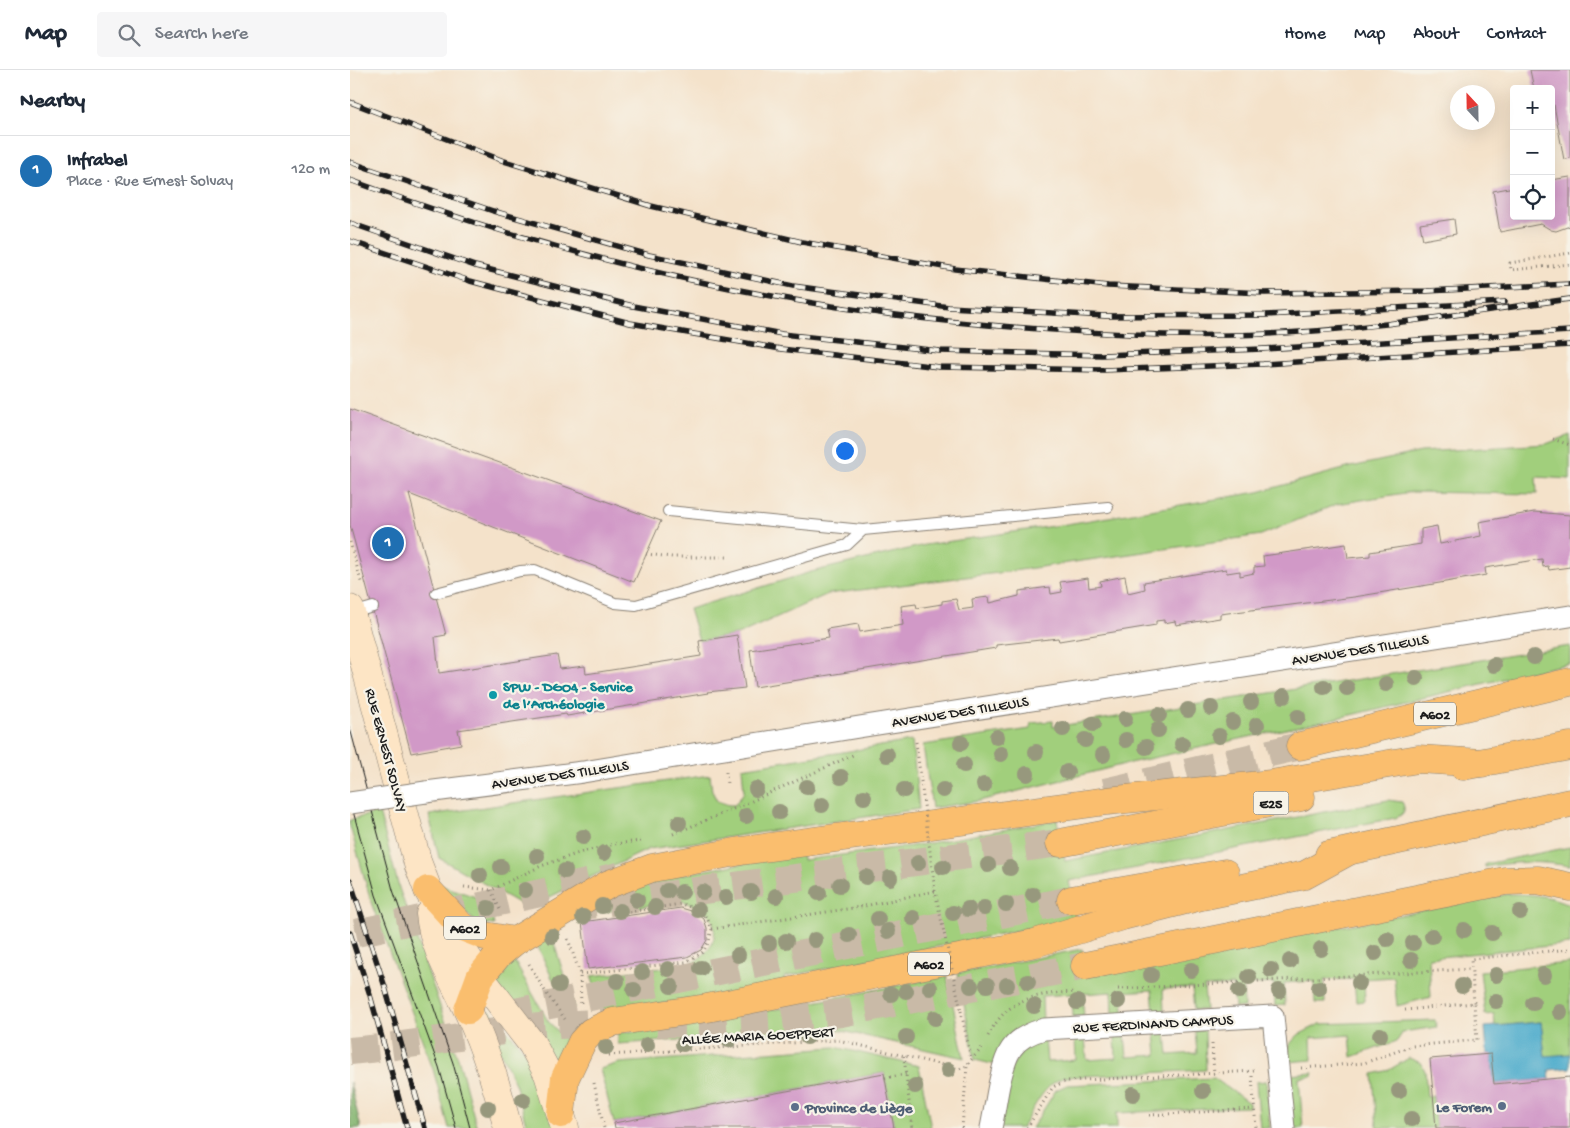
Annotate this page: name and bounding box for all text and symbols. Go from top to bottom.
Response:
search box [97,12,447,57]
text: Map [25,20,67,49]
icon: search [115,21,143,49]
text: Search here [155,23,248,46]
text: Home [1284,24,1326,45]
text: Map [1354,24,1385,45]
text: About [1413,24,1459,45]
text: Contact [1487,24,1545,45]
north arrow [1450,85,1495,130]
map controls [1510,85,1555,220]
button: + [1510,85,1555,130]
text: Nearby [20,90,85,115]
button: − [1510,130,1555,175]
text: Infrabel [67,150,128,173]
text: 1 [33,161,39,180]
text: 120 m [291,161,330,180]
text: Place · Rue Ernest Solvay [67,173,233,192]
button: locate [1510,175,1555,220]
your location [832,438,858,464]
pin: 1 [372,524,404,562]
street label: AVENUE DES TILLEULS [1291,631,1430,671]
place label: SPW - DGO4 - Service de l’Archéologie [503,679,634,714]
street label: RUE ERNEST SOLVAY [360,687,410,815]
marker: SPW - DGO4 - Service de l’Archéologie [487,689,499,701]
street label: AVENUE DES TILLEULS [891,693,1030,733]
road number: A602 [1414,703,1456,726]
street label: AVENUE DES TILLEULS [491,757,630,795]
road number: E25 [1254,791,1288,814]
road number: A602 [444,916,486,940]
road number: A602 [908,952,950,976]
street label: RUE FERDINAND CAMPUS [1072,1012,1234,1038]
street label: ALLÉE MARIA GOEPPERT [681,1024,836,1050]
place label: Le Forem [1436,1099,1492,1117]
place label: Province de Liège [804,1100,914,1118]
marker: Le Forem [1496,1100,1508,1112]
marker: Province de Liège [789,1101,801,1113]

